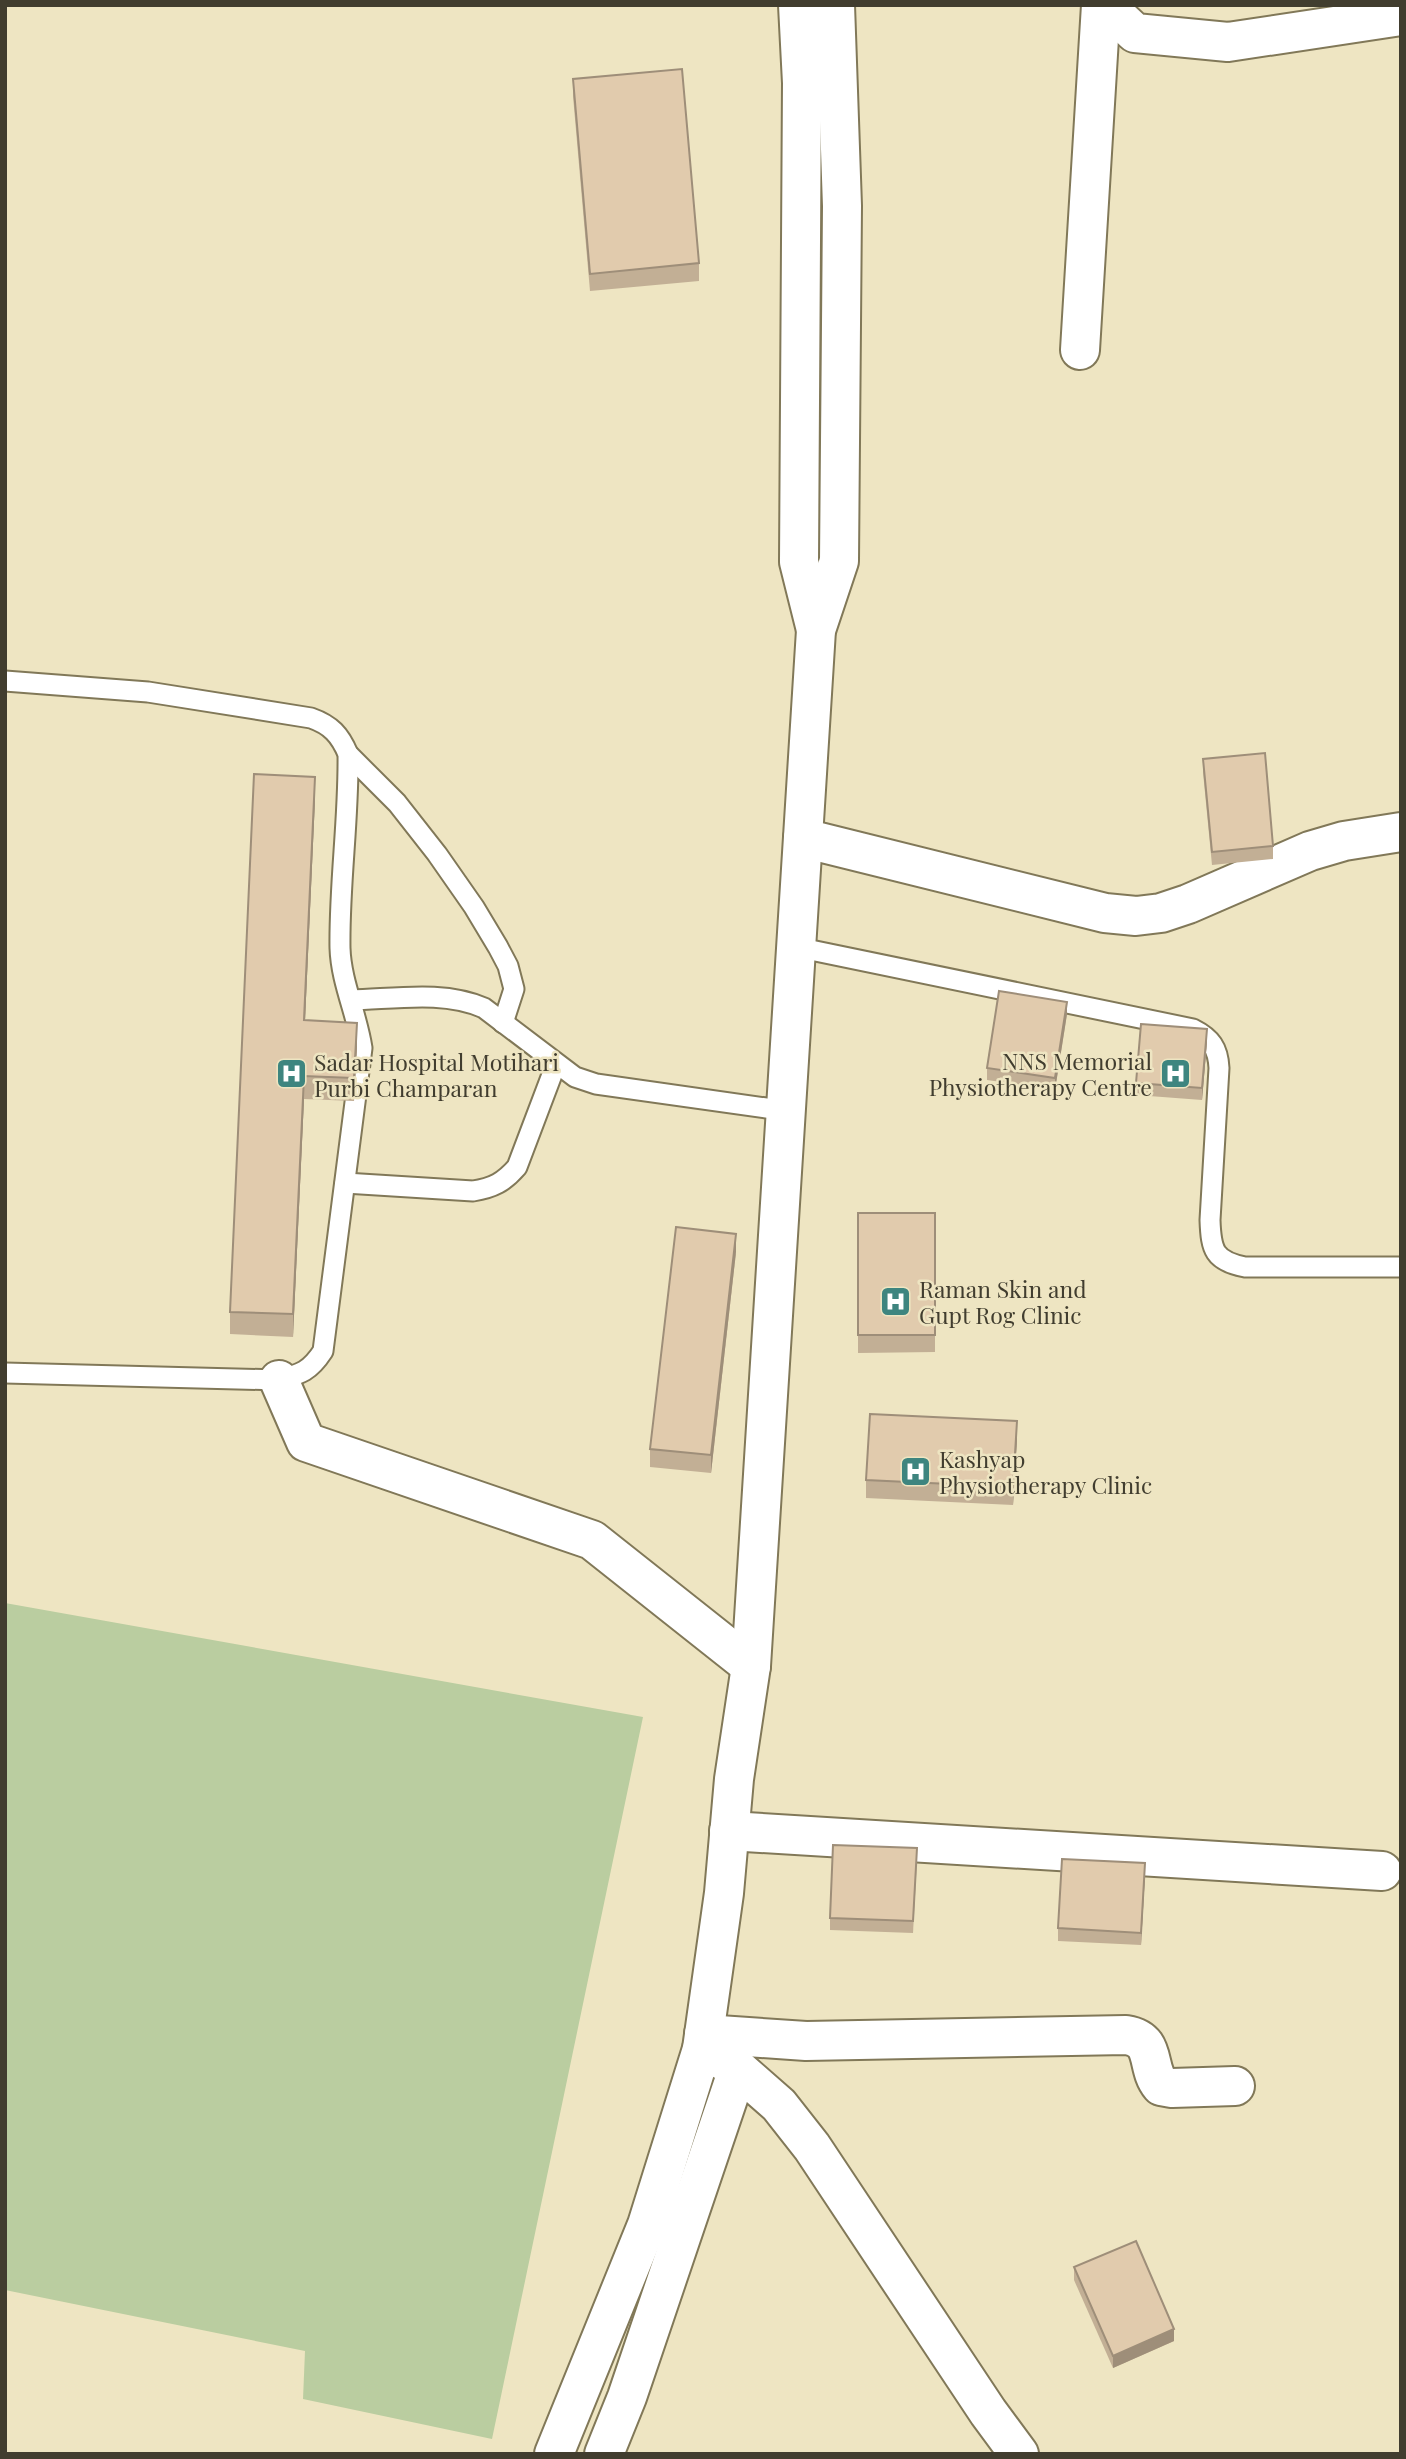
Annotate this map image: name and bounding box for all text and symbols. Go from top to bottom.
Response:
place label: NNS Memorial Physiotherapy Centre [929,1045,1152,1102]
place label: Sadar Hospital Motihari Purbi Champaran [314,1046,559,1103]
hospital icon: NNS Memorial Physiotherapy Centre [1158,1056,1192,1090]
hospital icon: Sadar Hospital Motihari Purbi Champaran [274,1057,308,1091]
place label: Raman Skin and Gupt Rog Clinic [919,1273,1087,1330]
hospital icon: Raman Skin and Gupt Rog Clinic [879,1284,913,1318]
place label: Kashyap Physiotherapy Clinic [939,1443,1152,1500]
hospital icon: Kashyap Physiotherapy Clinic [899,1454,933,1488]

